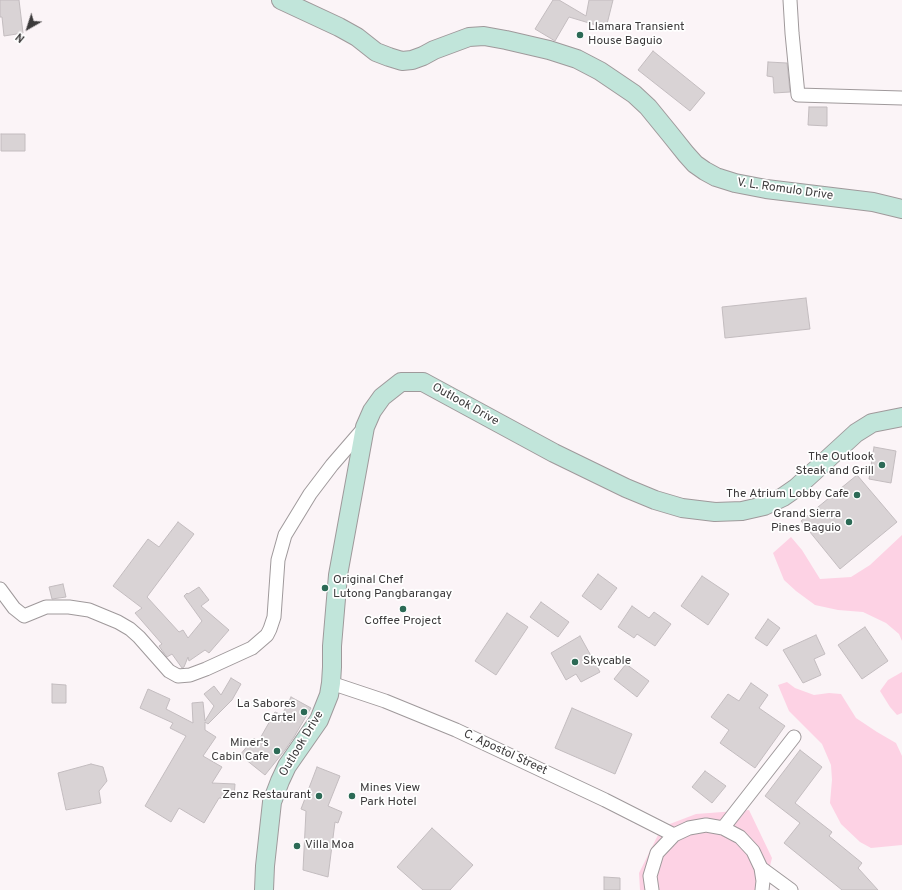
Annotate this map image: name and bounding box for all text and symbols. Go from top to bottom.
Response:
north arrow [8,8,48,48]
place label: Llamara Transient House Baguio [588,21,685,49]
text: N [13,29,28,45]
marker: Llamara Transient House Baguio [575,30,585,40]
street label: V. L. Romulo Drive [736,176,834,204]
street label: Outlook Drive [429,381,501,429]
place label: The Outlook Steak and Grill [795,451,874,479]
marker: The Outlook Steak and Grill [877,460,887,470]
place label: The Atrium Lobby Cafe [726,488,849,502]
marker: The Atrium Lobby Cafe [852,490,862,500]
place label: Grand Sierra Pines Baguio [771,508,841,536]
marker: Grand Sierra Pines Baguio [844,517,854,527]
place label: Original Chef Lutong Pangbarangay [333,574,452,602]
marker: Original Chef Lutong Pangbarangay [320,583,330,593]
marker: Coffee Project [398,604,408,614]
place label: Coffee Project [364,615,442,629]
place label: Skycable [583,655,631,669]
marker: Skycable [570,657,580,667]
place label: La Sabores Cartel [237,698,296,726]
marker: La Sabores Cartel [299,707,309,717]
street label: Outlook Drive [277,709,327,779]
street label: C. Apostol Street [461,727,549,779]
place label: Miner's Cabin Cafe [211,737,269,765]
marker: Miner's Cabin Cafe [272,746,282,756]
place label: Mines View Park Hotel [360,782,420,810]
place label: Zenz Restaurant [222,789,311,803]
marker: Zenz Restaurant [314,791,324,801]
marker: Mines View Park Hotel [347,791,357,801]
place label: Villa Moa [305,839,354,853]
marker: Villa Moa [292,841,302,851]

